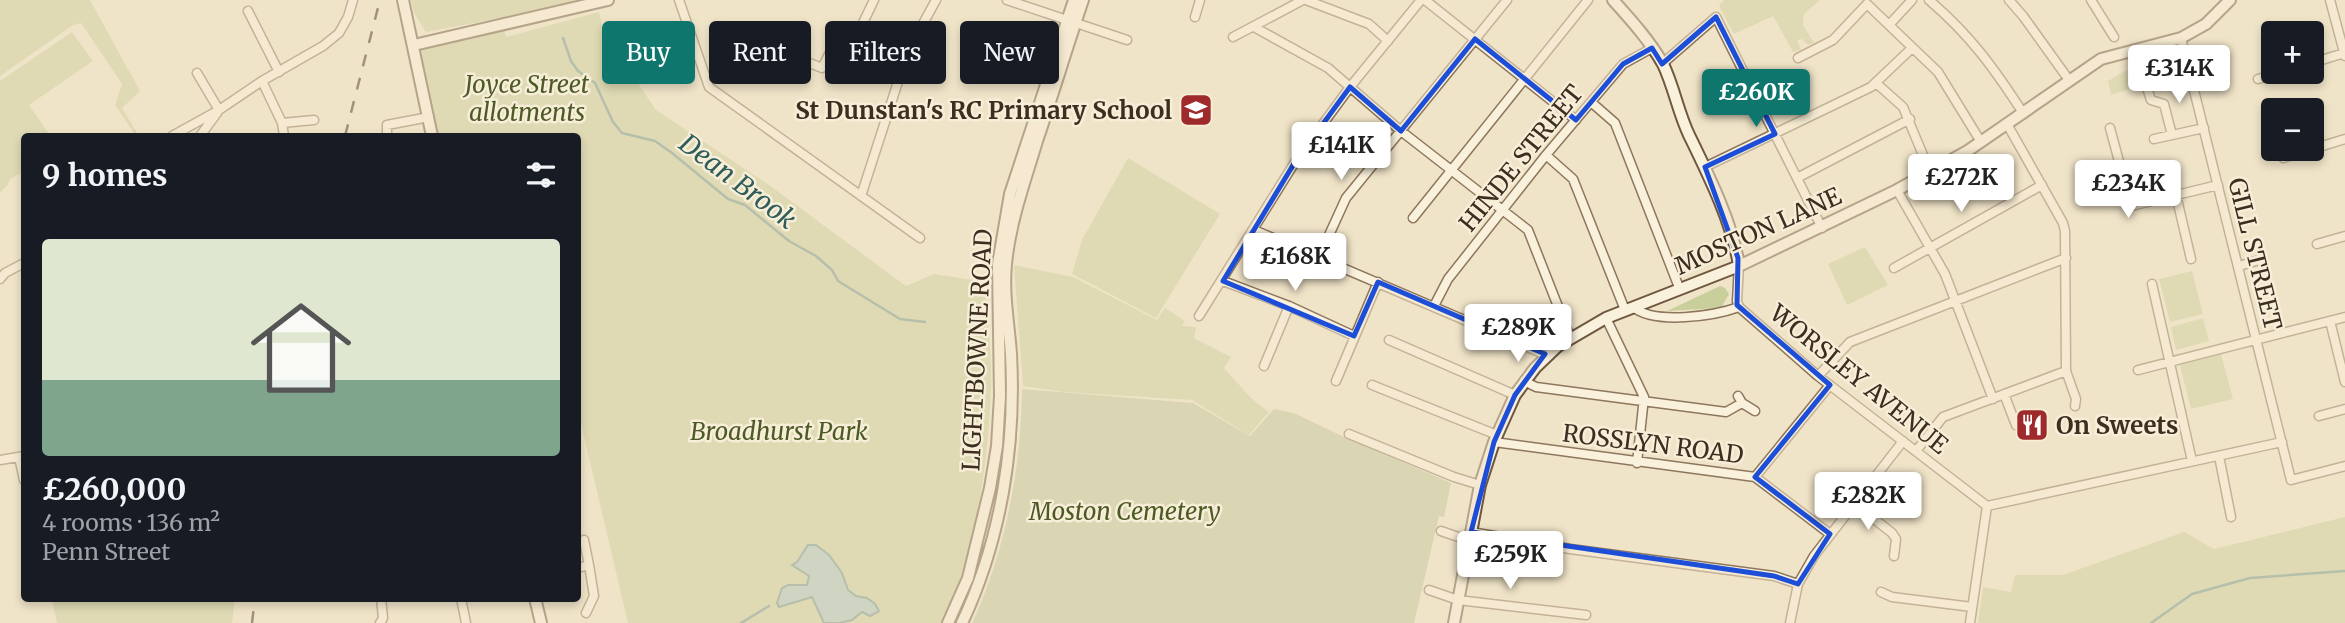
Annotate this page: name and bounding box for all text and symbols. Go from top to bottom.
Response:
chip: Buy [602,21,695,84]
chip: Rent [709,21,811,84]
chip: Filters [825,21,946,84]
chip: New [960,21,1059,84]
map controls [2261,21,2324,161]
button: + [2261,21,2324,84]
pin: £314K [2130,46,2228,105]
text: £314K [2144,53,2214,82]
park label: Joyce Street allotments [462,69,590,128]
pin: £260K [1707,69,1805,129]
text: £260K [1718,77,1794,106]
street label: HINDE STREET [1452,78,1590,238]
school or university icon: St Dunstan's RC Primary School [1177,91,1215,129]
place label: St Dunstan's RC Primary School [795,95,1172,126]
button: − [2261,98,2324,161]
pin: £141K [1292,122,1390,182]
water label: Dean Brook [672,126,803,236]
text: £141K [1308,130,1374,159]
pin: £272K [1912,154,2010,214]
text: 9 homes [42,156,168,194]
icon: filters [522,156,560,194]
pin: £234K [2079,160,2177,220]
text: £272K [1924,162,1998,191]
text: £234K [2091,168,2165,197]
street label: GILL STREET [2221,175,2289,334]
street label: MOSTON LANE [1670,180,1847,282]
street label: LIGHTBOWNE ROAD [955,228,999,472]
pin: £168K [1246,233,1344,293]
text: £168K [1259,241,1331,270]
icon: home [238,285,364,411]
street label: WORSLEY AVENUE [1763,297,1955,461]
pin: £289K [1469,304,1567,364]
text: £289K [1480,312,1556,341]
restaurant icon: On Sweets [2013,406,2051,444]
place label: On Sweets [2056,410,2178,441]
park label: Broadhurst Park [690,416,868,447]
street label: ROSSLYN ROAD [1561,418,1745,470]
text: £260,000 [42,470,186,508]
pin: £282K [1819,472,1917,532]
text: £282K [1831,480,1905,509]
park label: Moston Cemetery [1028,496,1221,527]
text: 4 rooms · 136 m² [42,508,220,537]
pin: £259K [1461,532,1559,591]
text: Penn Street [42,537,170,566]
text: £259K [1473,539,1547,568]

